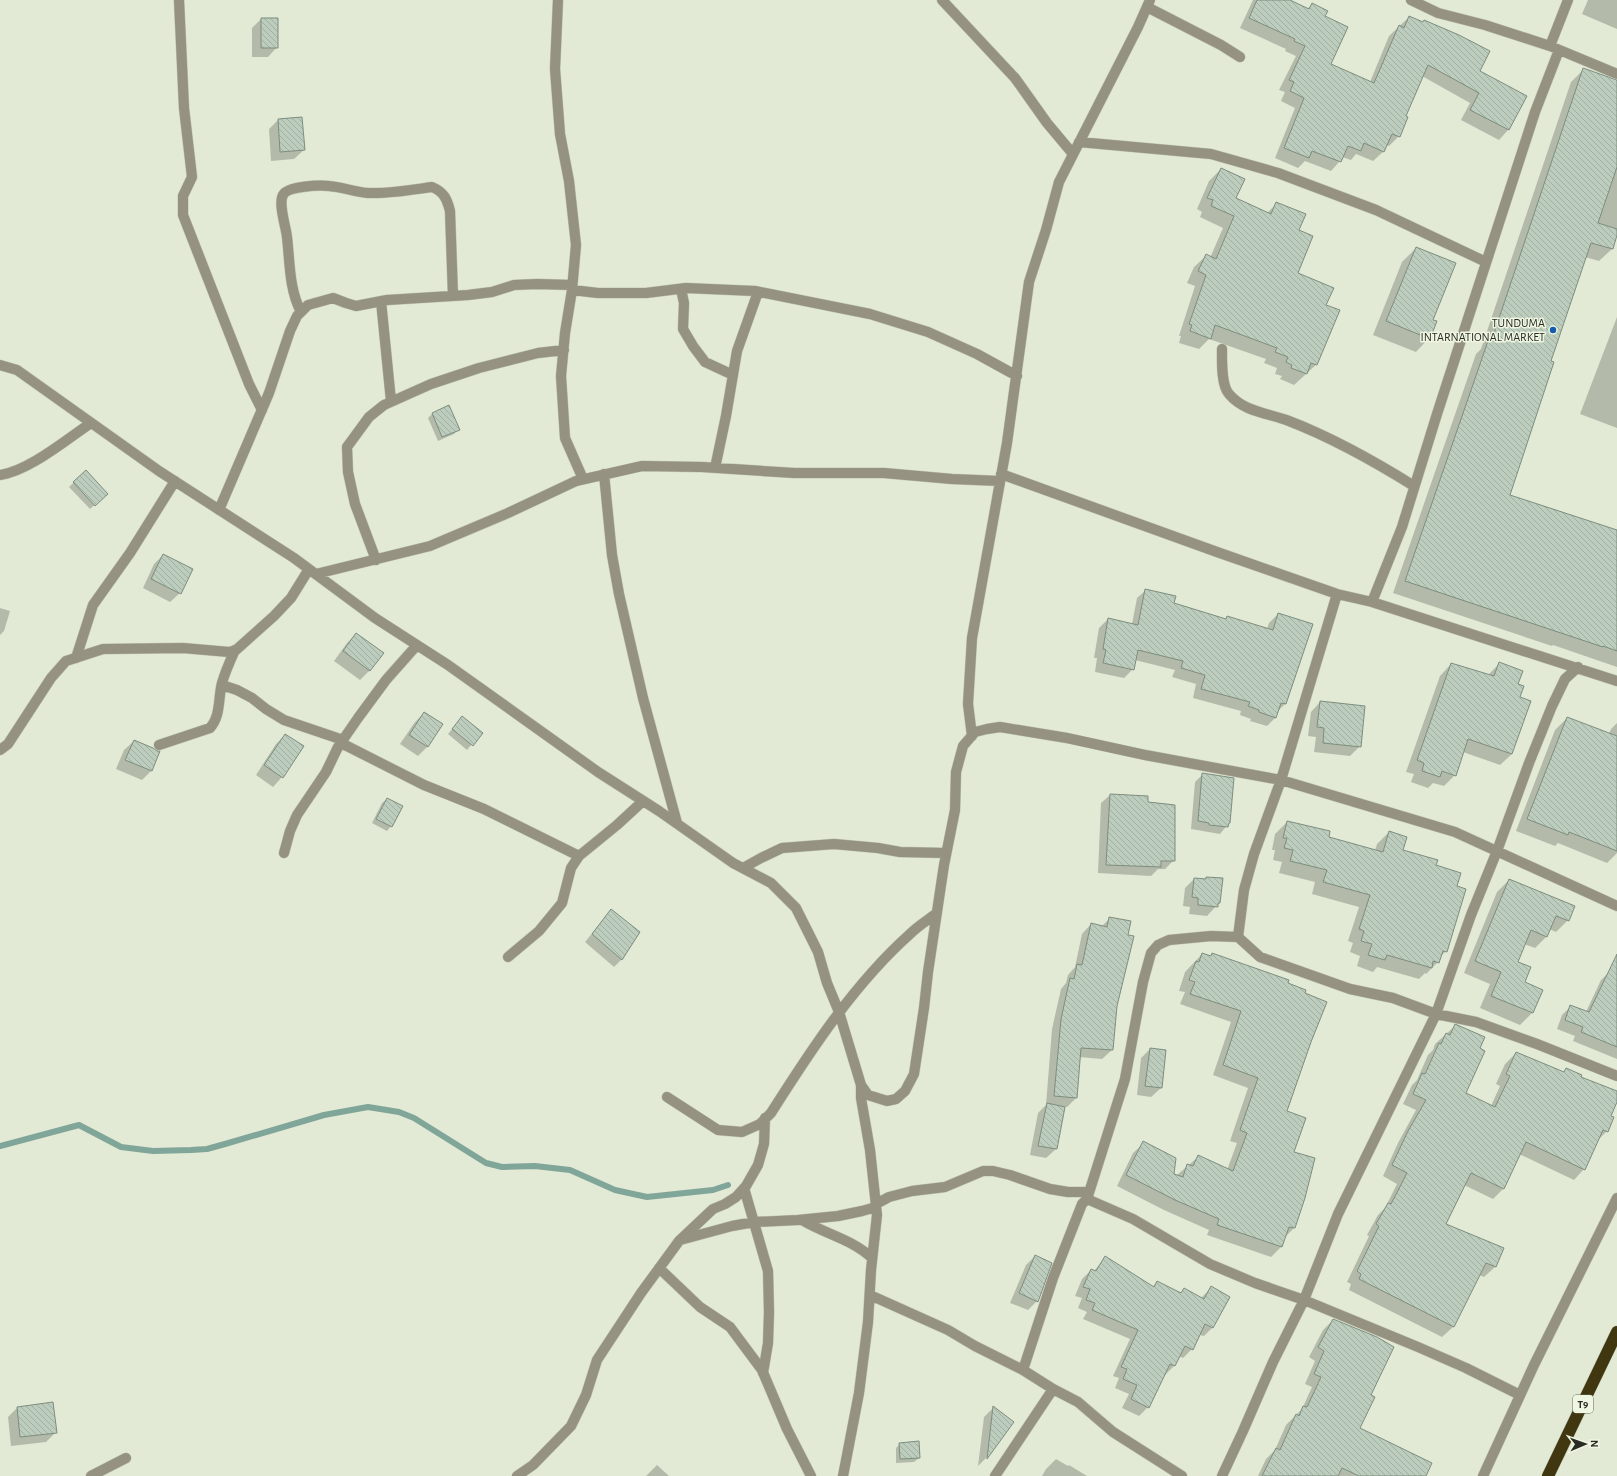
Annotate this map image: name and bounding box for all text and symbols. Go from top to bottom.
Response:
place label: TUNDUMA INTARNATIONAL MARKET [1421,317,1545,343]
marker: TUNDUMA INTARNATIONAL MARKET [1548,325,1558,335]
road number: T9 [1573,1395,1593,1413]
north arrow [1565,1424,1605,1464]
text: N [1589,1440,1600,1448]

